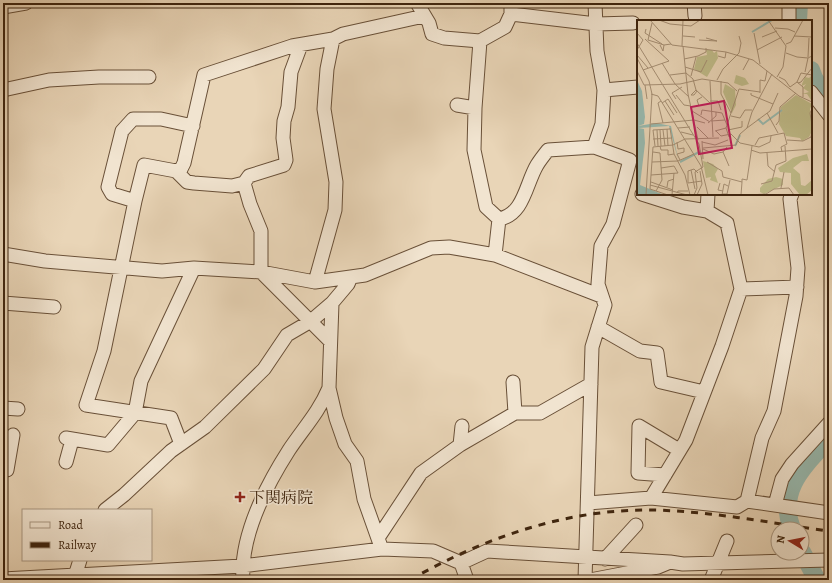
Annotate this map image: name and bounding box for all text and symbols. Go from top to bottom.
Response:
inset map [637,20,812,195]
place label: 下関病院 [249,487,313,509]
marker: 下関病院 [234,491,246,503]
legend [22,509,152,561]
text: Road [58,517,84,533]
north arrow [770,521,810,561]
text: N [773,534,789,545]
text: Railway [58,537,97,553]

